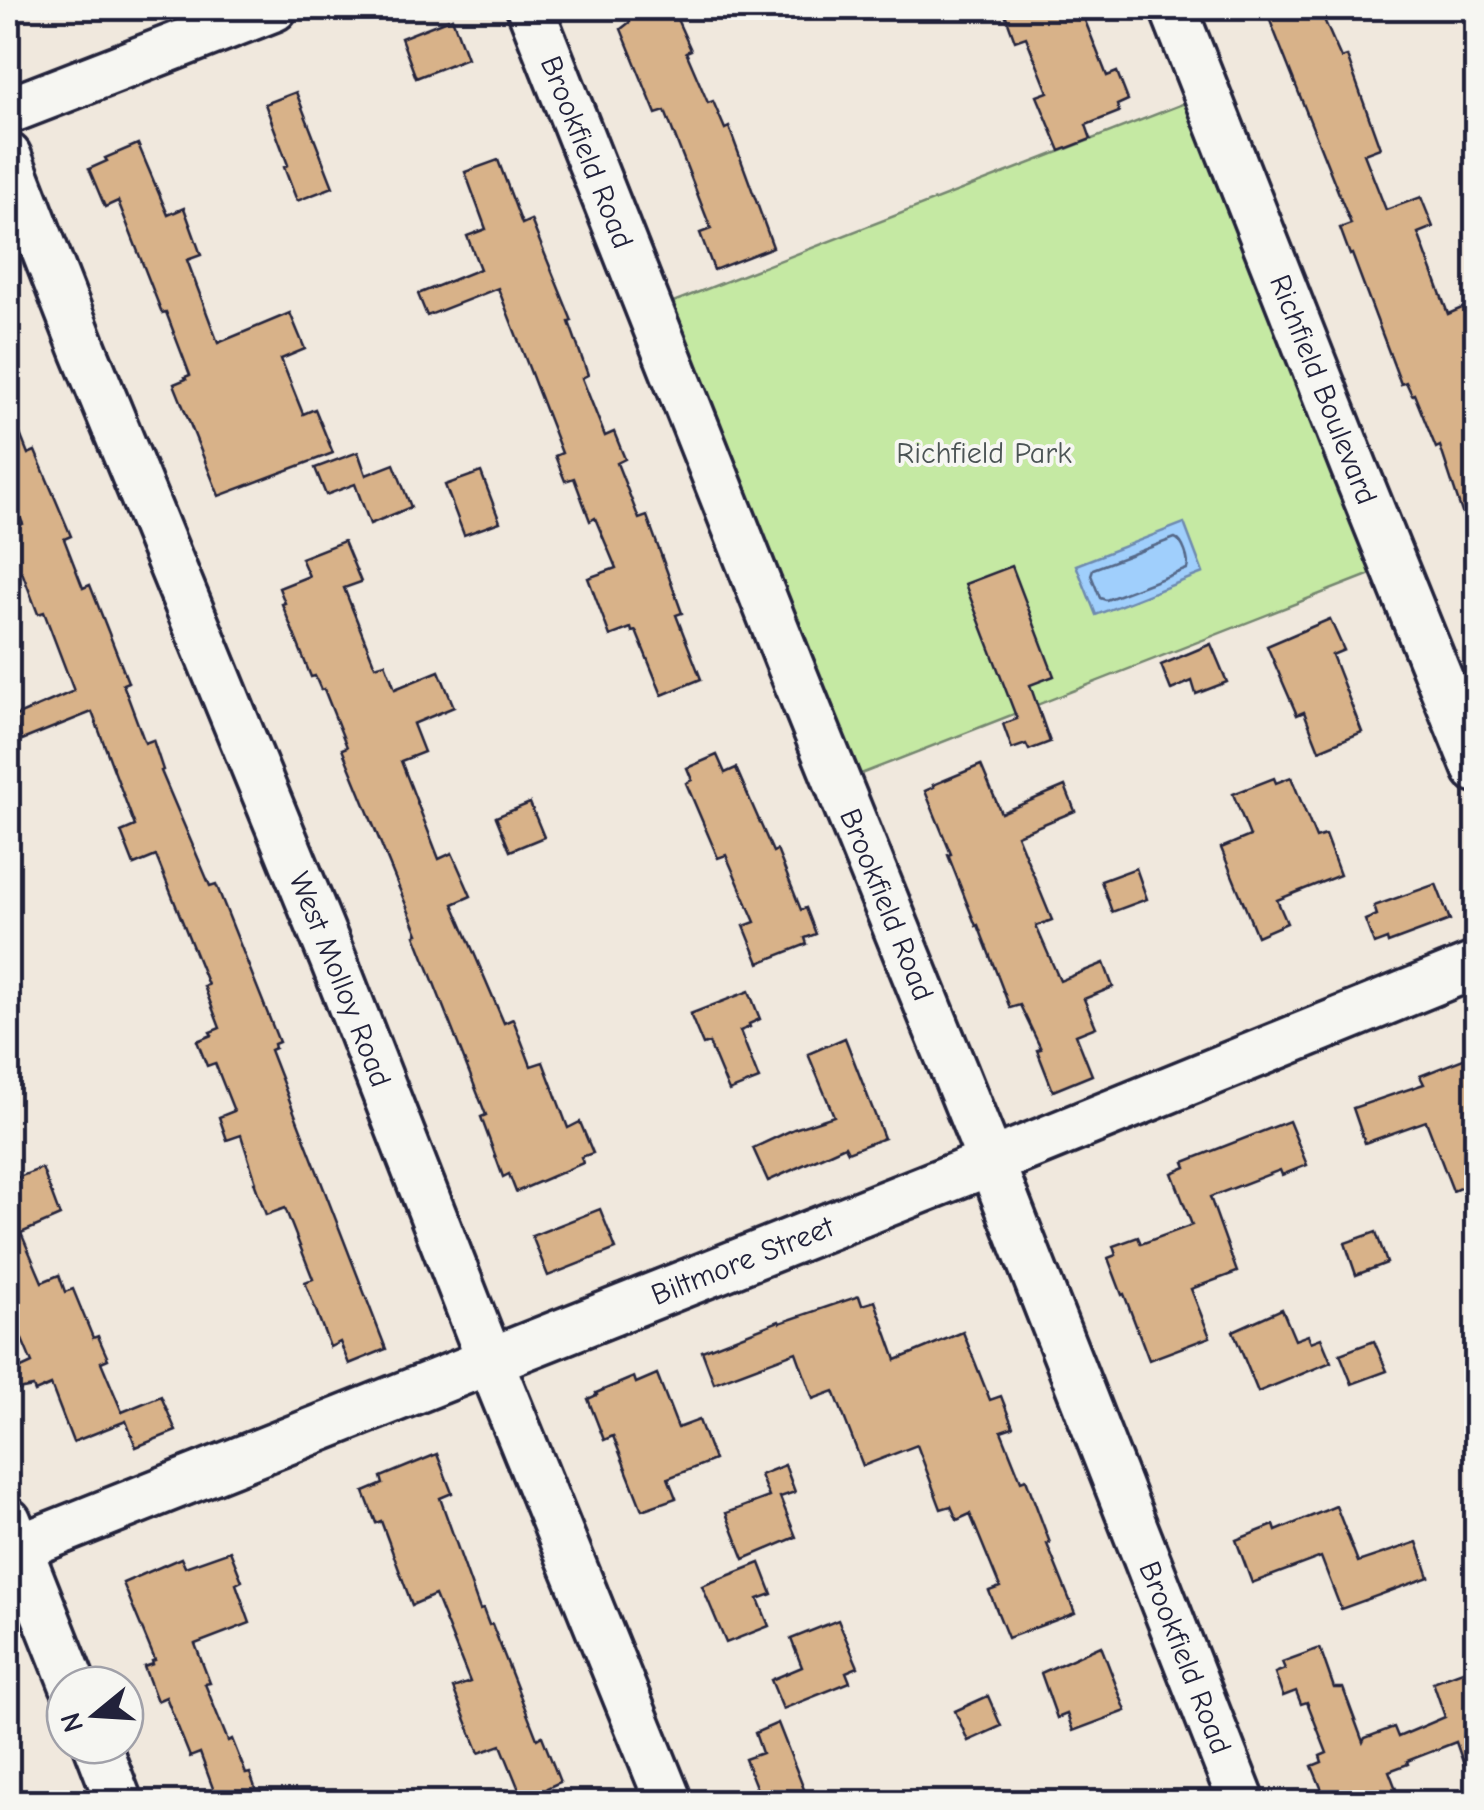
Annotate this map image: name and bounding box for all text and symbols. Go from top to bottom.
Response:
street label: Brookfield Road [533,51,641,253]
street label: Richfield Boulevard [1262,270,1385,509]
park label: Richfield Park [896,436,1072,471]
street label: Brookfield Road [832,804,941,1006]
street label: West Molloy Road [282,867,399,1092]
street label: Biltmore Street [646,1208,840,1312]
street label: Brookfield Road [1132,1556,1239,1759]
north arrow [45,1665,145,1765]
text: N [54,1709,90,1736]

